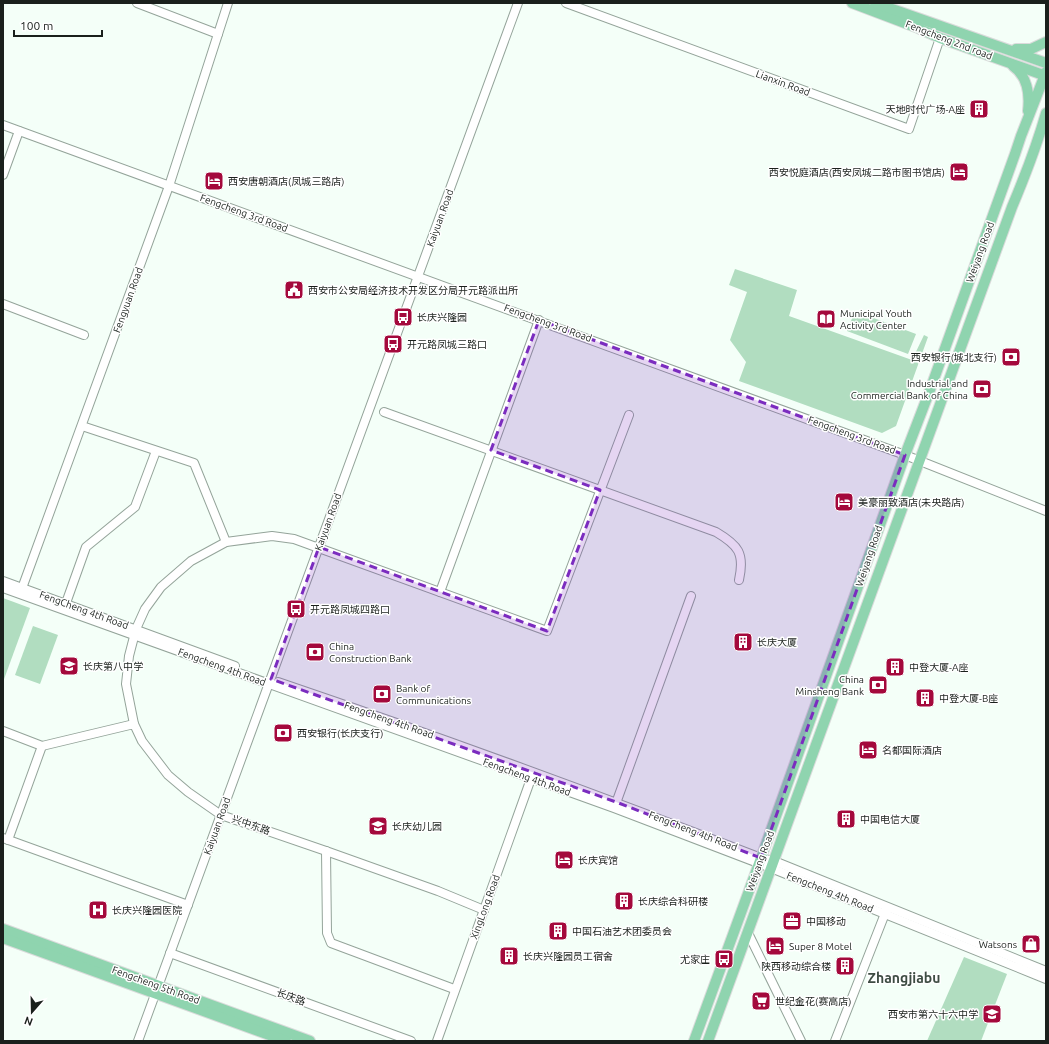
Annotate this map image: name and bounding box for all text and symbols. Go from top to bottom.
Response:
scale bar [14,12,102,38]
street label: Fengcheng 2nd road [904,18,994,62]
text: 100 m [20,19,53,32]
street label: Lianxin Road [754,68,812,98]
building icon: 天地时代广场-A座 [968,98,990,120]
place label: 天地时代广场-A座 [886,104,965,115]
hotel icon: 西安悦庭酒店(西安凤城二路市图书馆店) [948,161,970,183]
place label: 西安悦庭酒店(西安凤城二路市图书馆店) [769,167,945,178]
hotel icon: 西安唐朝酒店(凤城三路店) [203,170,225,192]
place label: 西安唐朝酒店(凤城三路店) [228,176,344,187]
street label: Kaiyuan Road [425,188,456,248]
street label: Fengcheng 3rd Road [199,192,289,234]
street label: Weiyang Road [964,220,996,284]
street label: Fengyuan Road [111,266,145,334]
public building icon: 西安市公安局经济技术开发区分局开元路派出所 [283,279,305,301]
place label: 西安市公安局经济技术开发区分局开元路派出所 [308,285,518,296]
street label: Fengcheng 3rd Road [503,302,593,344]
bus stop icon: 长庆兴隆园 [392,306,414,328]
library icon: Municipal Youth Activity Center [815,308,837,330]
place label: Municipal Youth Activity Center [840,308,912,331]
place label: 长庆兴隆园 [417,312,467,323]
bus stop icon: 开元路凤城三路口 [382,333,404,355]
place label: 开元路凤城三路口 [407,339,487,350]
bank icon: 西安银行(城北支行) [1000,346,1022,368]
place label: 西安银行(城北支行) [911,352,997,363]
place label: Industrial and Commercial Bank of China [851,378,968,401]
bank icon: Industrial and Commercial Bank of China [971,378,993,400]
street label: Fengcheng 3rd Road [807,414,897,456]
hotel icon: 美豪丽致酒店(未央路店) [833,491,855,513]
street label: Kaiyuan Road [313,492,344,552]
place label: 美豪丽致酒店(未央路店) [858,497,964,508]
street label: Weiyang Road [853,524,885,588]
street label: FengCheng 4th Road [38,589,130,631]
bus stop icon: 开元路凤城四路口 [285,598,307,620]
place label: 开元路凤城四路口 [310,604,390,615]
building icon: 长庆大厦 [732,631,754,653]
place label: 长庆大厦 [757,637,797,648]
bank icon: China Construction Bank [304,641,326,663]
place label: China Construction Bank [329,641,412,664]
street label: Fengcheng 4th Road [177,646,267,688]
school or university icon: 长庆第八中学 [58,655,80,677]
building icon: 中登大厦-A座 [884,656,906,678]
place label: 长庆第八中学 [83,661,143,672]
place label: 中登大厦-A座 [909,662,968,673]
place label: China Minsheng Bank [796,674,864,697]
bank icon: China Minsheng Bank [867,674,889,696]
bank icon: Bank of Communications [371,683,393,705]
place label: Bank of Communications [396,683,471,706]
building icon: 中登大厦-B座 [914,687,936,709]
place label: 中登大厦-B座 [939,693,998,704]
street label: FengCheng 4th Road [343,700,435,741]
bank icon: 西安银行(长庆支行) [272,722,294,744]
place label: 西安银行(长庆支行) [297,728,383,739]
hotel icon: 名都国际酒店 [857,739,879,761]
place label: 名都国际酒店 [882,745,942,756]
street label: Fengcheng 4th Road [482,756,572,798]
street label: Kaiyuan Road [202,796,233,856]
building icon: 中国电信大厦 [835,808,857,830]
street label: FengCheng 4th Road [647,809,739,853]
street label: 兴中东路 [230,813,272,837]
place label: 中国电信大厦 [860,814,920,825]
school or university icon: 长庆幼儿园 [367,815,389,837]
place label: 长庆幼儿园 [392,821,442,832]
street label: Weiyang Road [744,829,776,893]
hotel icon: 长庆宾馆 [553,849,575,871]
place label: 长庆宾馆 [578,855,618,866]
street label: Fengcheng 4th Road [785,870,875,914]
street label: XingLong Road [468,873,502,941]
building icon: 长庆综合科研楼 [613,890,635,912]
place label: 长庆综合科研楼 [638,896,708,907]
hospital icon: 长庆兴隆园医院 [87,899,109,921]
place label: 长庆兴隆园医院 [112,905,182,916]
office icon: 中国移动 [781,910,803,932]
place label: 中国移动 [806,916,846,927]
building icon: 中国石油艺术团委员会 [547,920,569,942]
place label: 中国石油艺术团委员会 [572,926,672,937]
shop icon: Watsons [1020,933,1042,955]
hotel icon: Super 8 Motel [764,935,786,957]
place label: Watsons [979,939,1017,950]
place label: Super 8 Motel [789,941,852,952]
building icon: 长庆兴隆园员工宿舍 [498,945,520,967]
bus stop icon: 尤家庄 [713,948,735,970]
place label: 长庆兴隆园员工宿舍 [523,951,613,962]
place label: 尤家庄 [680,954,710,965]
building icon: 陕西移动综合楼 [834,955,856,977]
place label: 陕西移动综合楼 [761,961,831,972]
street label: Fengcheng 5th Road [111,964,201,1006]
district label: Zhangjiabu [868,970,940,986]
street label: 长庆路 [275,987,307,1007]
supermarket icon: 世纪金花(赛高店) [750,990,772,1012]
north arrow [12,992,52,1032]
place label: 世纪金花(赛高店) [775,996,851,1007]
school or university icon: 西安市第六十六中学 [981,1003,1003,1025]
place label: 西安市第六十六中学 [888,1009,978,1020]
text: N [23,1014,34,1028]

